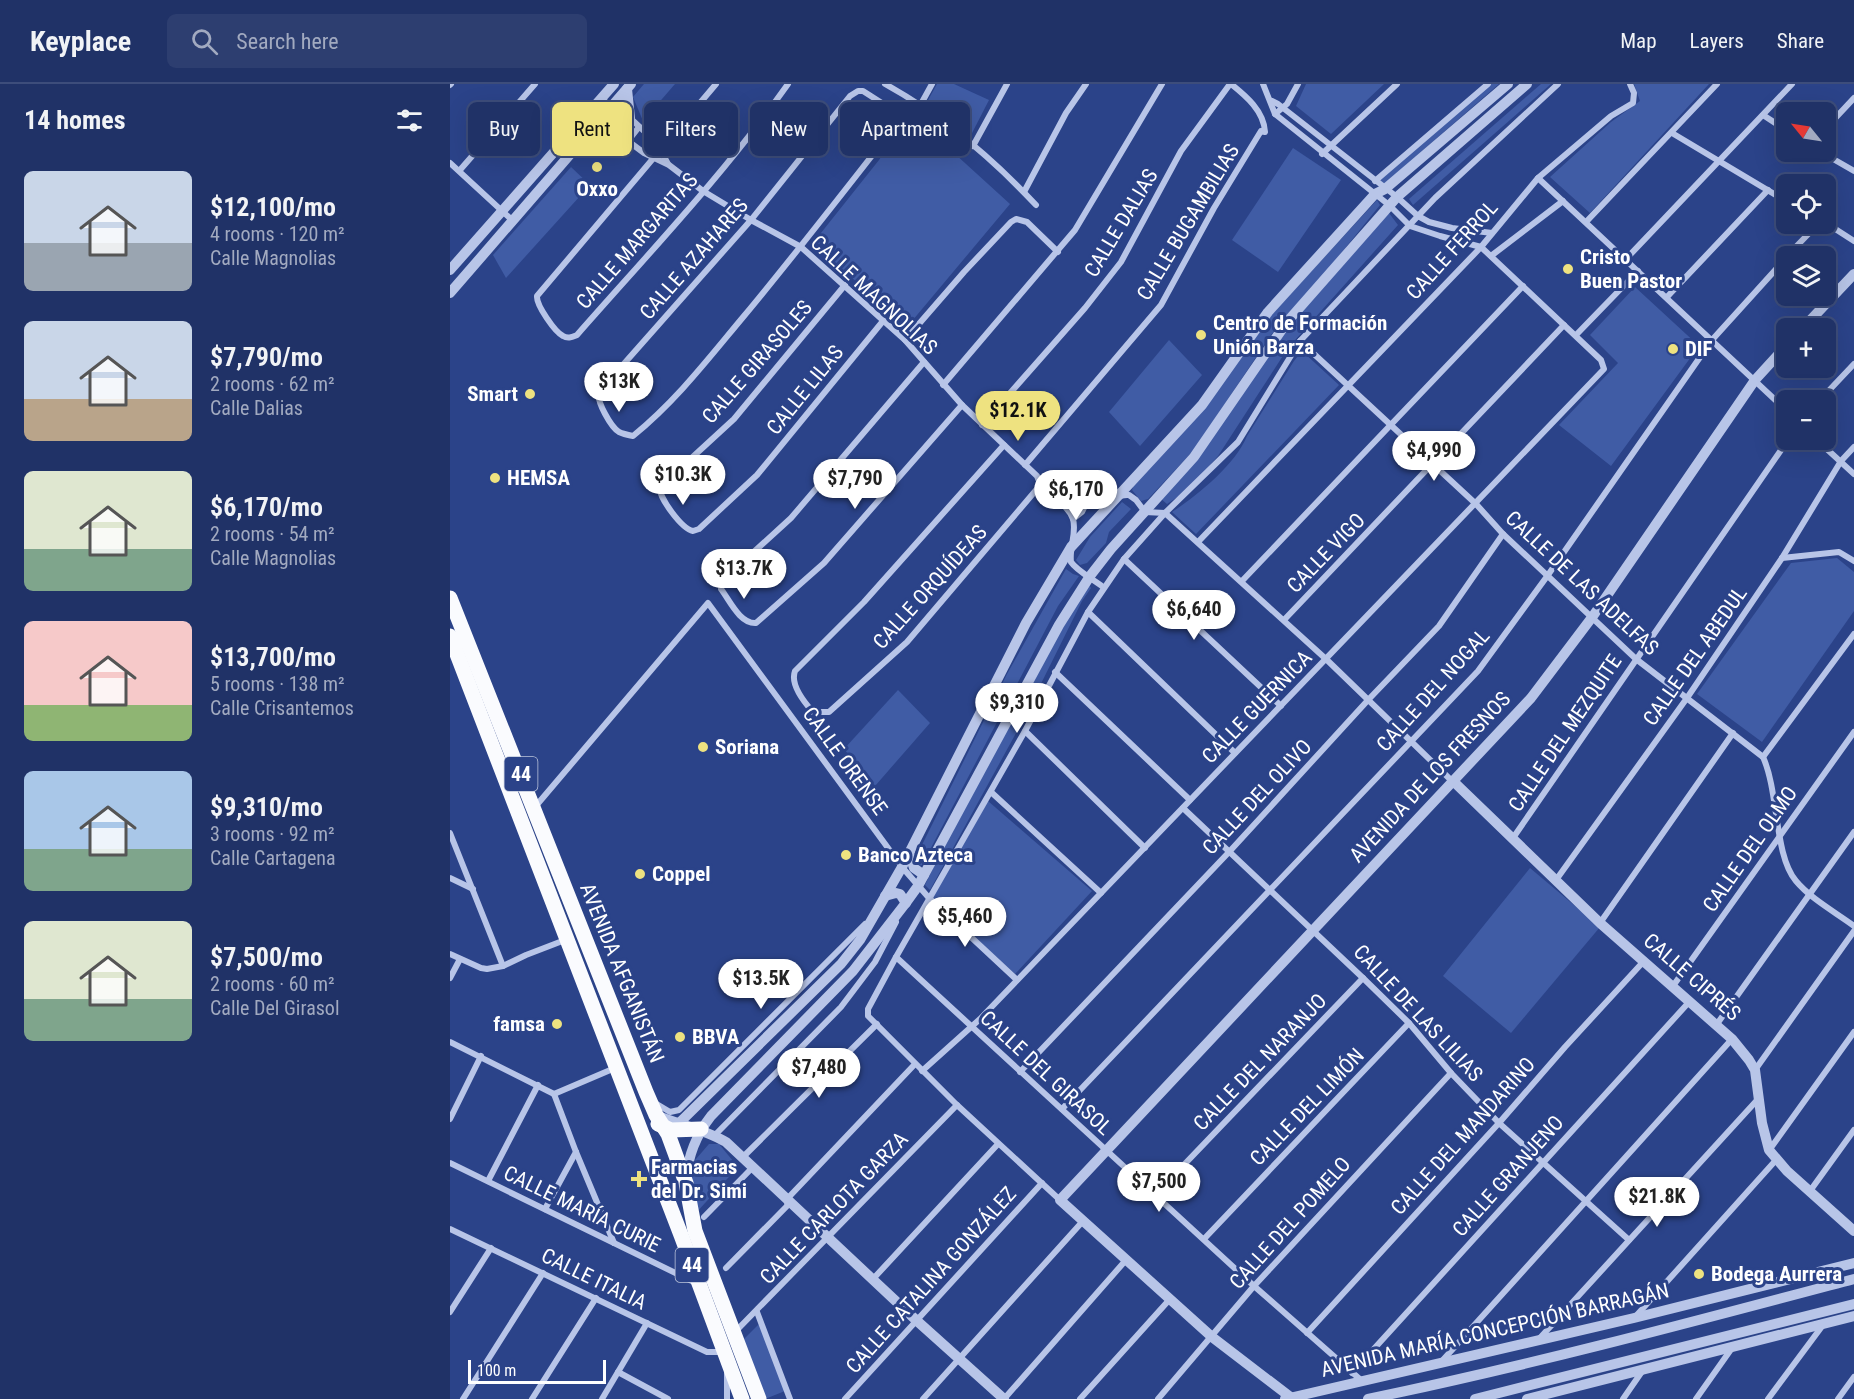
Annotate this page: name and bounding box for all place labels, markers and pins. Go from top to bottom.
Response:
marker: Oxxo [590,160,604,174]
place label: Oxxo [576,177,618,201]
place label: Cristo Buen Pastor [1580,245,1682,293]
marker: Cristo Buen Pastor [1561,262,1575,276]
place label: Centro de Formación Unión Barza [1213,311,1387,359]
marker: Centro de Formación Unión Barza [1194,328,1208,342]
place label: DIF [1685,337,1713,361]
marker: DIF [1666,342,1680,356]
pin: $13K [583,362,655,413]
place label: Smart [467,382,518,406]
marker: Smart [523,387,537,401]
pin: $12.1K [969,391,1067,442]
pin: $4,990 [1385,431,1483,482]
pin: $10.3K [634,455,732,506]
pin: $7,790 [806,459,904,510]
place label: HEMSA [507,466,570,490]
pin: $6,170 [1027,470,1125,521]
marker: HEMSA [488,471,502,485]
pin: $13.7K [695,549,793,600]
pin: $6,640 [1145,590,1243,641]
pin: $9,310 [968,683,1066,734]
place label: Soriana [715,735,779,759]
marker: Soriana [696,740,710,754]
place label: Banco Azteca [858,843,973,867]
marker: Banco Azteca [839,848,853,862]
place label: Coppel [652,862,711,886]
marker: Coppel [633,867,647,881]
pin: $5,460 [916,897,1014,948]
pin: $13.5K [712,959,810,1010]
place label: famsa [493,1012,545,1036]
marker: famsa [550,1017,564,1031]
place label: BBVA [692,1025,740,1049]
marker: BBVA [673,1030,687,1044]
pin: $7,480 [770,1048,868,1099]
place label: Farmacias del Dr. Simi [651,1155,747,1203]
pin: $7,500 [1110,1162,1208,1213]
marker: Farmacias del Dr. Simi [632,1172,646,1186]
pin: $21.8K [1608,1177,1706,1228]
place label: Bodega Aurrera [1711,1262,1842,1286]
marker: Bodega Aurrera [1692,1267,1706,1281]

